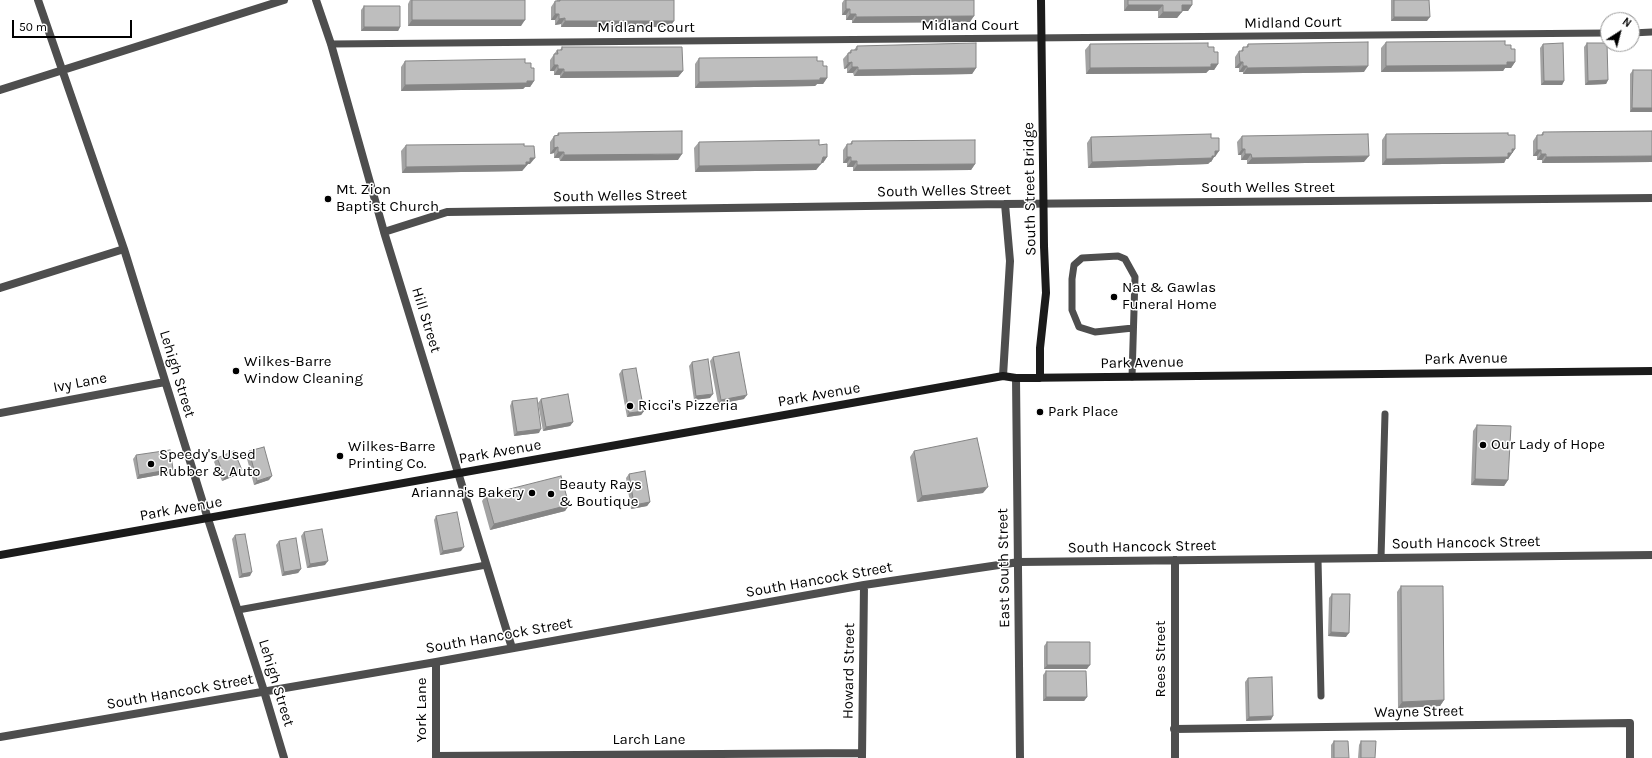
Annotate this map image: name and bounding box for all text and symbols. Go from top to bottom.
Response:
scale bar [14,12,134,38]
north arrow [1600,12,1640,52]
street label: Midland Court [1244,13,1342,33]
text: N [1620,15,1634,30]
street label: Midland Court [921,17,1019,35]
street label: Midland Court [597,19,695,37]
text: 50 m [19,20,47,34]
street label: South Street Bridge [1020,122,1040,256]
street label: South Welles Street [1201,179,1335,197]
place label: Mt. Zion Baptist Church [336,181,439,216]
street label: South Welles Street [877,181,1011,201]
street label: South Welles Street [553,186,687,206]
marker: Mt. Zion Baptist Church [323,194,333,204]
place label: Nat & Gawlas Funeral Home [1122,279,1217,314]
street label: Hill Street [408,285,444,355]
marker: Nat & Gawlas Funeral Home [1109,292,1119,302]
street label: Lehigh Street [155,328,199,420]
street label: Park Avenue [1424,349,1508,369]
place label: Wilkes-Barre Window Cleaning [244,353,363,388]
street label: Park Avenue [1100,353,1184,373]
marker: Wilkes-Barre Window Cleaning [231,366,241,376]
street label: Ivy Lane [52,369,108,397]
street label: Park Avenue [776,379,862,411]
place label: Ricci's Pizzeria [638,397,738,415]
marker: Ricci's Pizzeria [625,401,635,411]
place label: Park Place [1048,403,1118,421]
marker: Park Place [1035,407,1045,417]
street label: Park Avenue [457,436,543,468]
place label: Our Lady of Hope [1491,436,1605,454]
place label: Wilkes-Barre Printing Co. [348,438,435,473]
marker: Our Lady of Hope [1478,440,1488,450]
place label: Speedy's Used Rubber & Auto [159,446,261,481]
marker: Wilkes-Barre Printing Co. [335,451,345,461]
marker: Speedy's Used Rubber & Auto [146,459,156,469]
place label: Beauty Rays & Boutique [559,476,642,511]
place label: Arianna's Bakery [411,484,524,502]
marker: Arianna's Bakery [527,488,537,498]
marker: Beauty Rays & Boutique [546,489,556,499]
street label: Park Avenue [138,493,224,525]
street label: East South Street [994,508,1014,628]
street label: South Hancock Street [1391,533,1541,553]
street label: South Hancock Street [1067,537,1217,557]
street label: South Hancock Street [744,558,894,602]
street label: South Hancock Street [424,614,574,658]
street label: Rees Street [1152,620,1170,698]
street label: Howard Street [839,623,859,719]
street label: Lehigh Street [254,637,298,729]
street label: South Hancock Street [105,670,255,714]
street label: York Lane [413,678,431,742]
street label: Wayne Street [1374,702,1464,722]
street label: Larch Lane [612,731,686,749]

